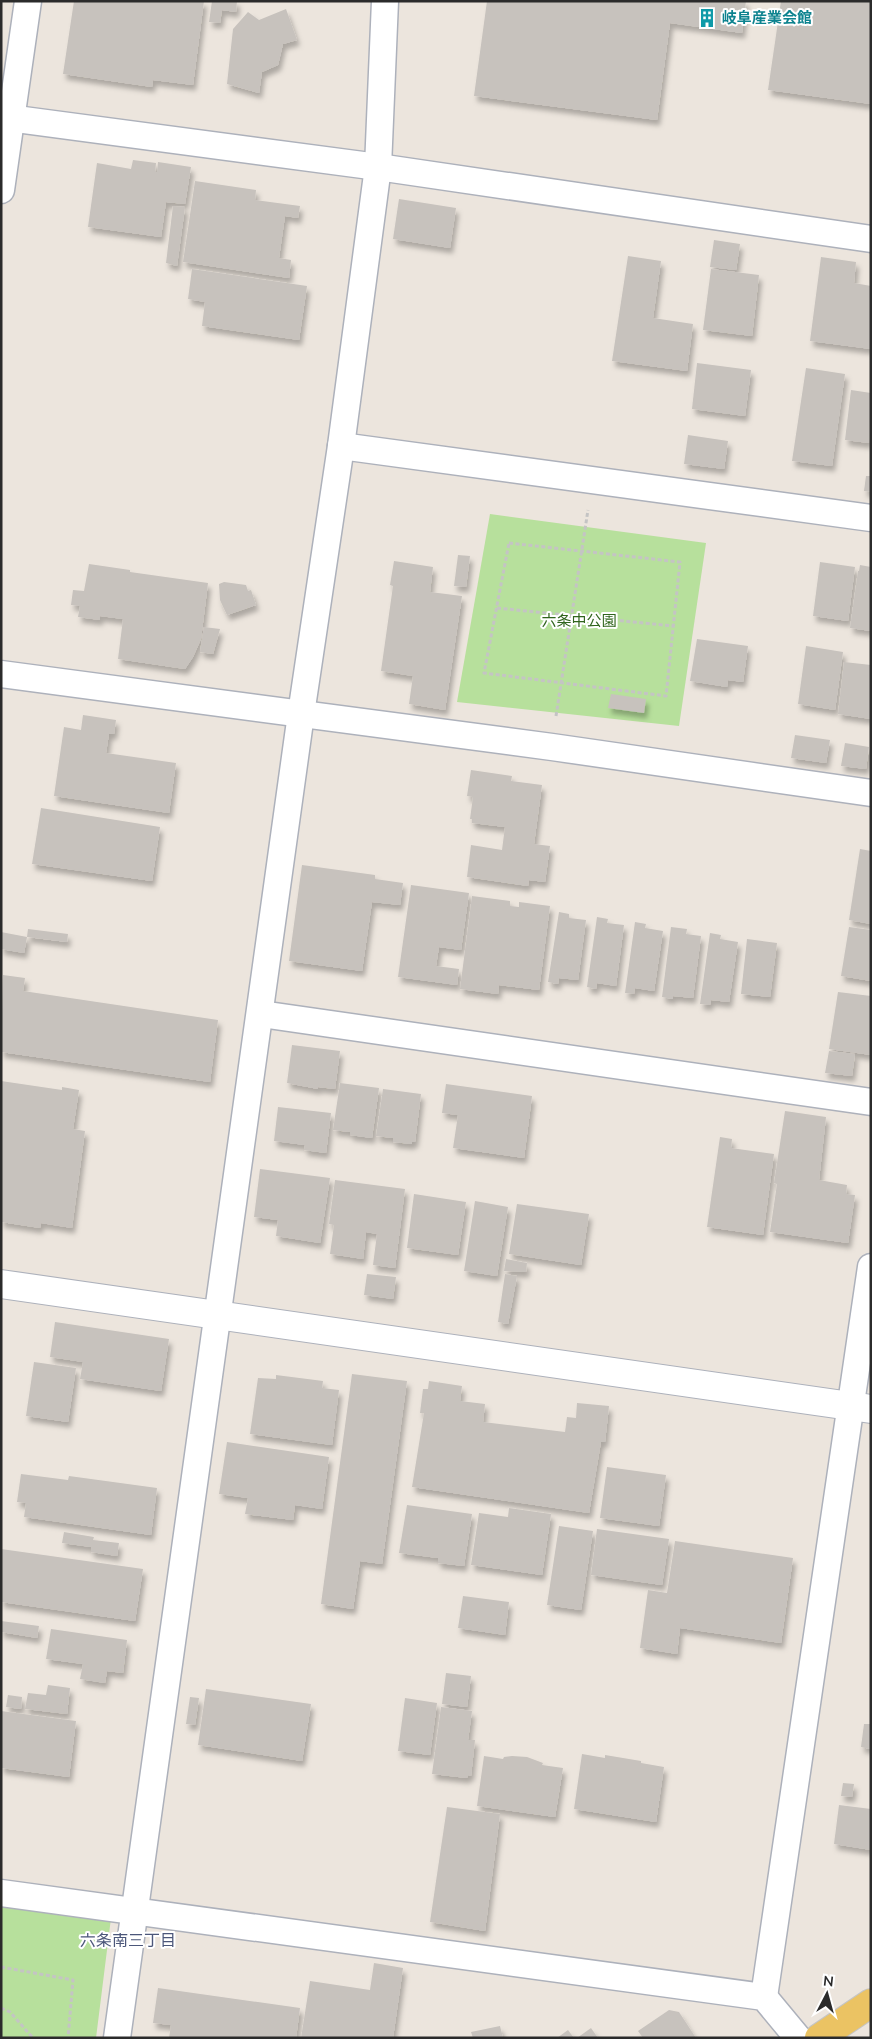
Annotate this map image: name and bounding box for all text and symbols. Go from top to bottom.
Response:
building icon: 岐阜産業会館 [696,7,718,29]
place label: 岐阜産業会館 [722,8,812,28]
park label: 六条中公園 [541,611,617,631]
district label: 六条南三丁目 [80,1930,176,1952]
north arrow [802,1969,852,2019]
text: N [822,1972,835,1992]

